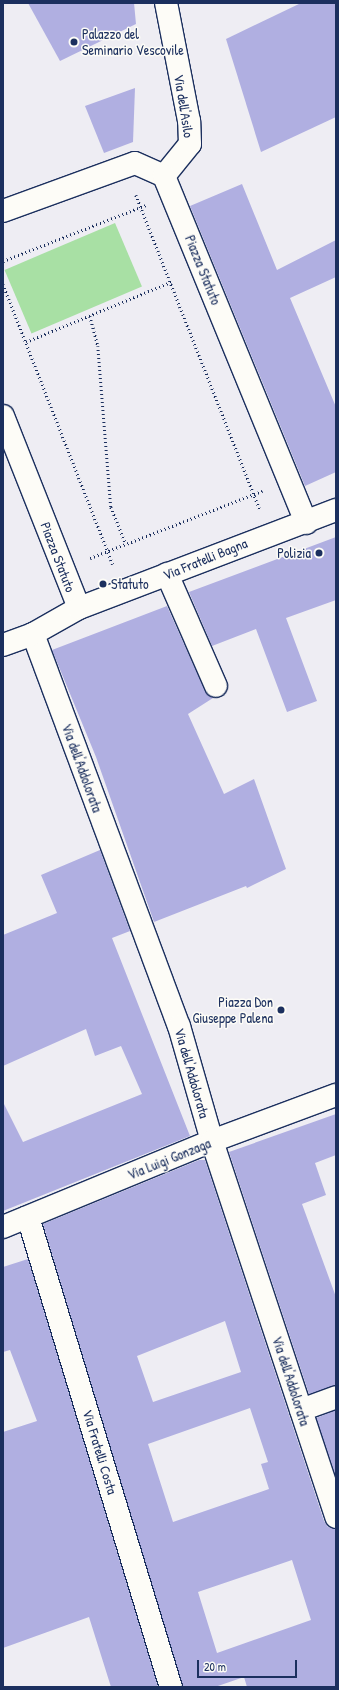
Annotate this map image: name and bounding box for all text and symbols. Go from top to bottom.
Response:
place label: Palazzo del Seminario Vescovile [82,26,184,58]
marker: Palazzo del Seminario Vescovile [69,37,79,47]
street label: Via dell'Asilo [171,73,197,139]
street label: Piazza Statuto [181,233,225,307]
street label: Piazza Statuto [37,520,79,594]
street label: Via Fratelli Bagna [160,534,250,584]
place label: Polizia [277,545,311,561]
marker: Polizia [314,548,324,558]
place label: Statuto [111,576,149,592]
marker: Statuto [98,579,108,589]
street label: Via dell'Addolorata [58,721,106,815]
place label: Piazza Don Giuseppe Palena [192,994,273,1026]
marker: Piazza Don Giuseppe Palena [276,1005,286,1015]
street label: Via dell'Addolorata [171,1026,213,1120]
street label: Via Luigi Gonzaga [125,1135,213,1183]
street label: Via dell'Addolorata [269,1334,313,1428]
street label: Via Fratelli Costa [79,1408,121,1496]
scale bar [199,1652,299,1678]
text: 20 m [204,1658,226,1675]

